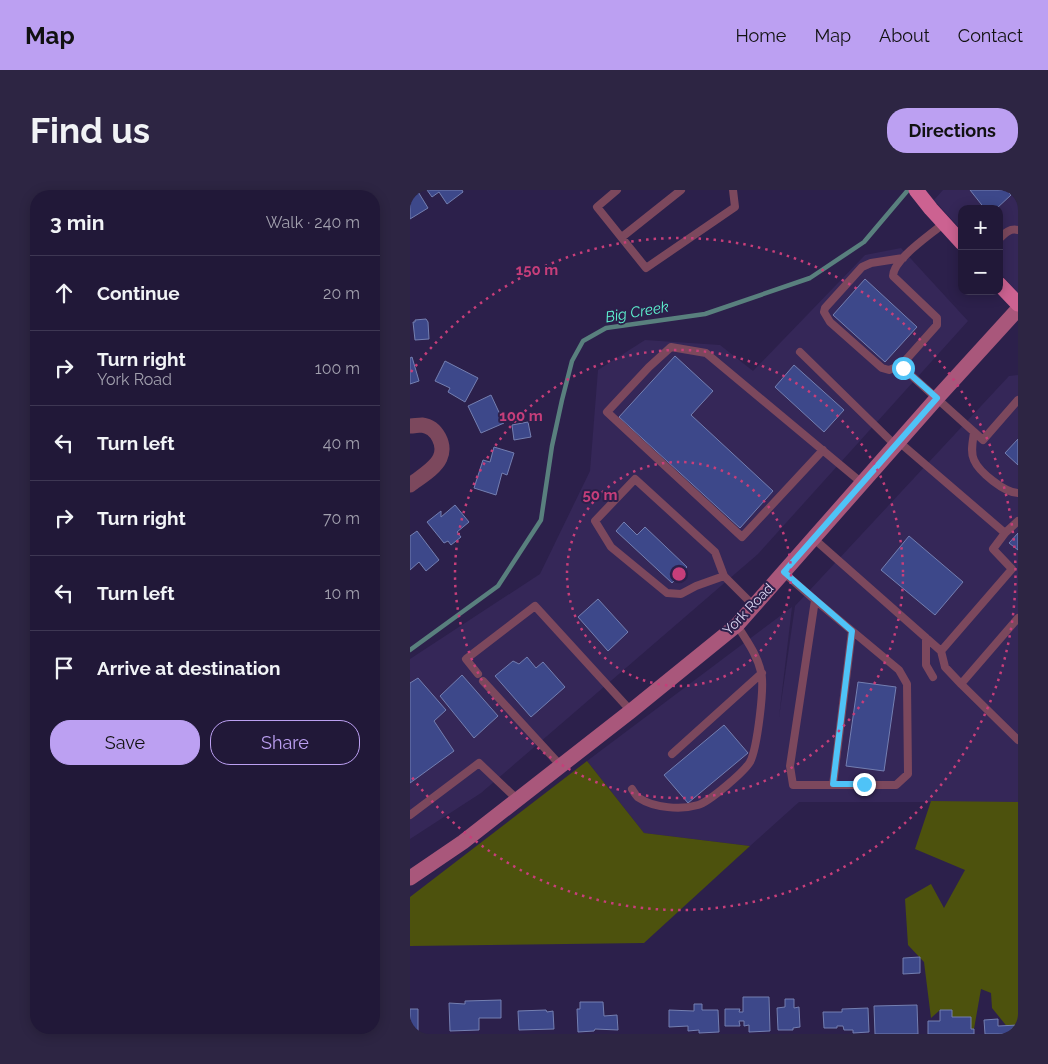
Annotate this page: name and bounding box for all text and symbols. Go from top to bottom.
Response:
text: Map [25,21,75,50]
text: Home [735,25,786,46]
text: Map [814,25,851,46]
text: About [879,25,930,46]
text: Contact [958,25,1023,46]
button: Directions [887,108,1018,153]
text: Find us [30,110,150,151]
map controls [958,205,1003,295]
button: + [958,205,1003,250]
text: 3 min [50,210,104,235]
text: Walk · 240 m [266,213,360,232]
button: − [958,250,1003,295]
text: 150 m [516,261,558,279]
icon: ahead [50,279,78,307]
text: Continue [97,282,180,304]
text: 20 m [323,284,360,303]
water label: Big Creek [604,298,670,326]
text: Turn right [97,348,186,370]
icon: right [50,354,78,382]
route start [892,357,915,380]
text: 100 m [315,359,360,378]
text: York Road [97,370,172,389]
text: 100 m [499,407,543,425]
icon: left [50,429,78,457]
text: Turn left [97,432,174,454]
text: 40 m [323,434,360,453]
text: 50 m [582,486,618,504]
icon: right [50,504,78,532]
text: Turn right [97,507,186,529]
text: 70 m [323,509,360,528]
centre of rings [670,565,688,583]
icon: left [50,579,78,607]
street label: York Road [719,580,777,638]
text: Turn left [97,582,174,604]
text: 10 m [325,584,360,603]
icon: arrive [50,654,78,682]
text: Arrive at destination [97,657,281,679]
button: Save [50,720,200,765]
button: Share [210,720,360,765]
route end [853,773,876,796]

